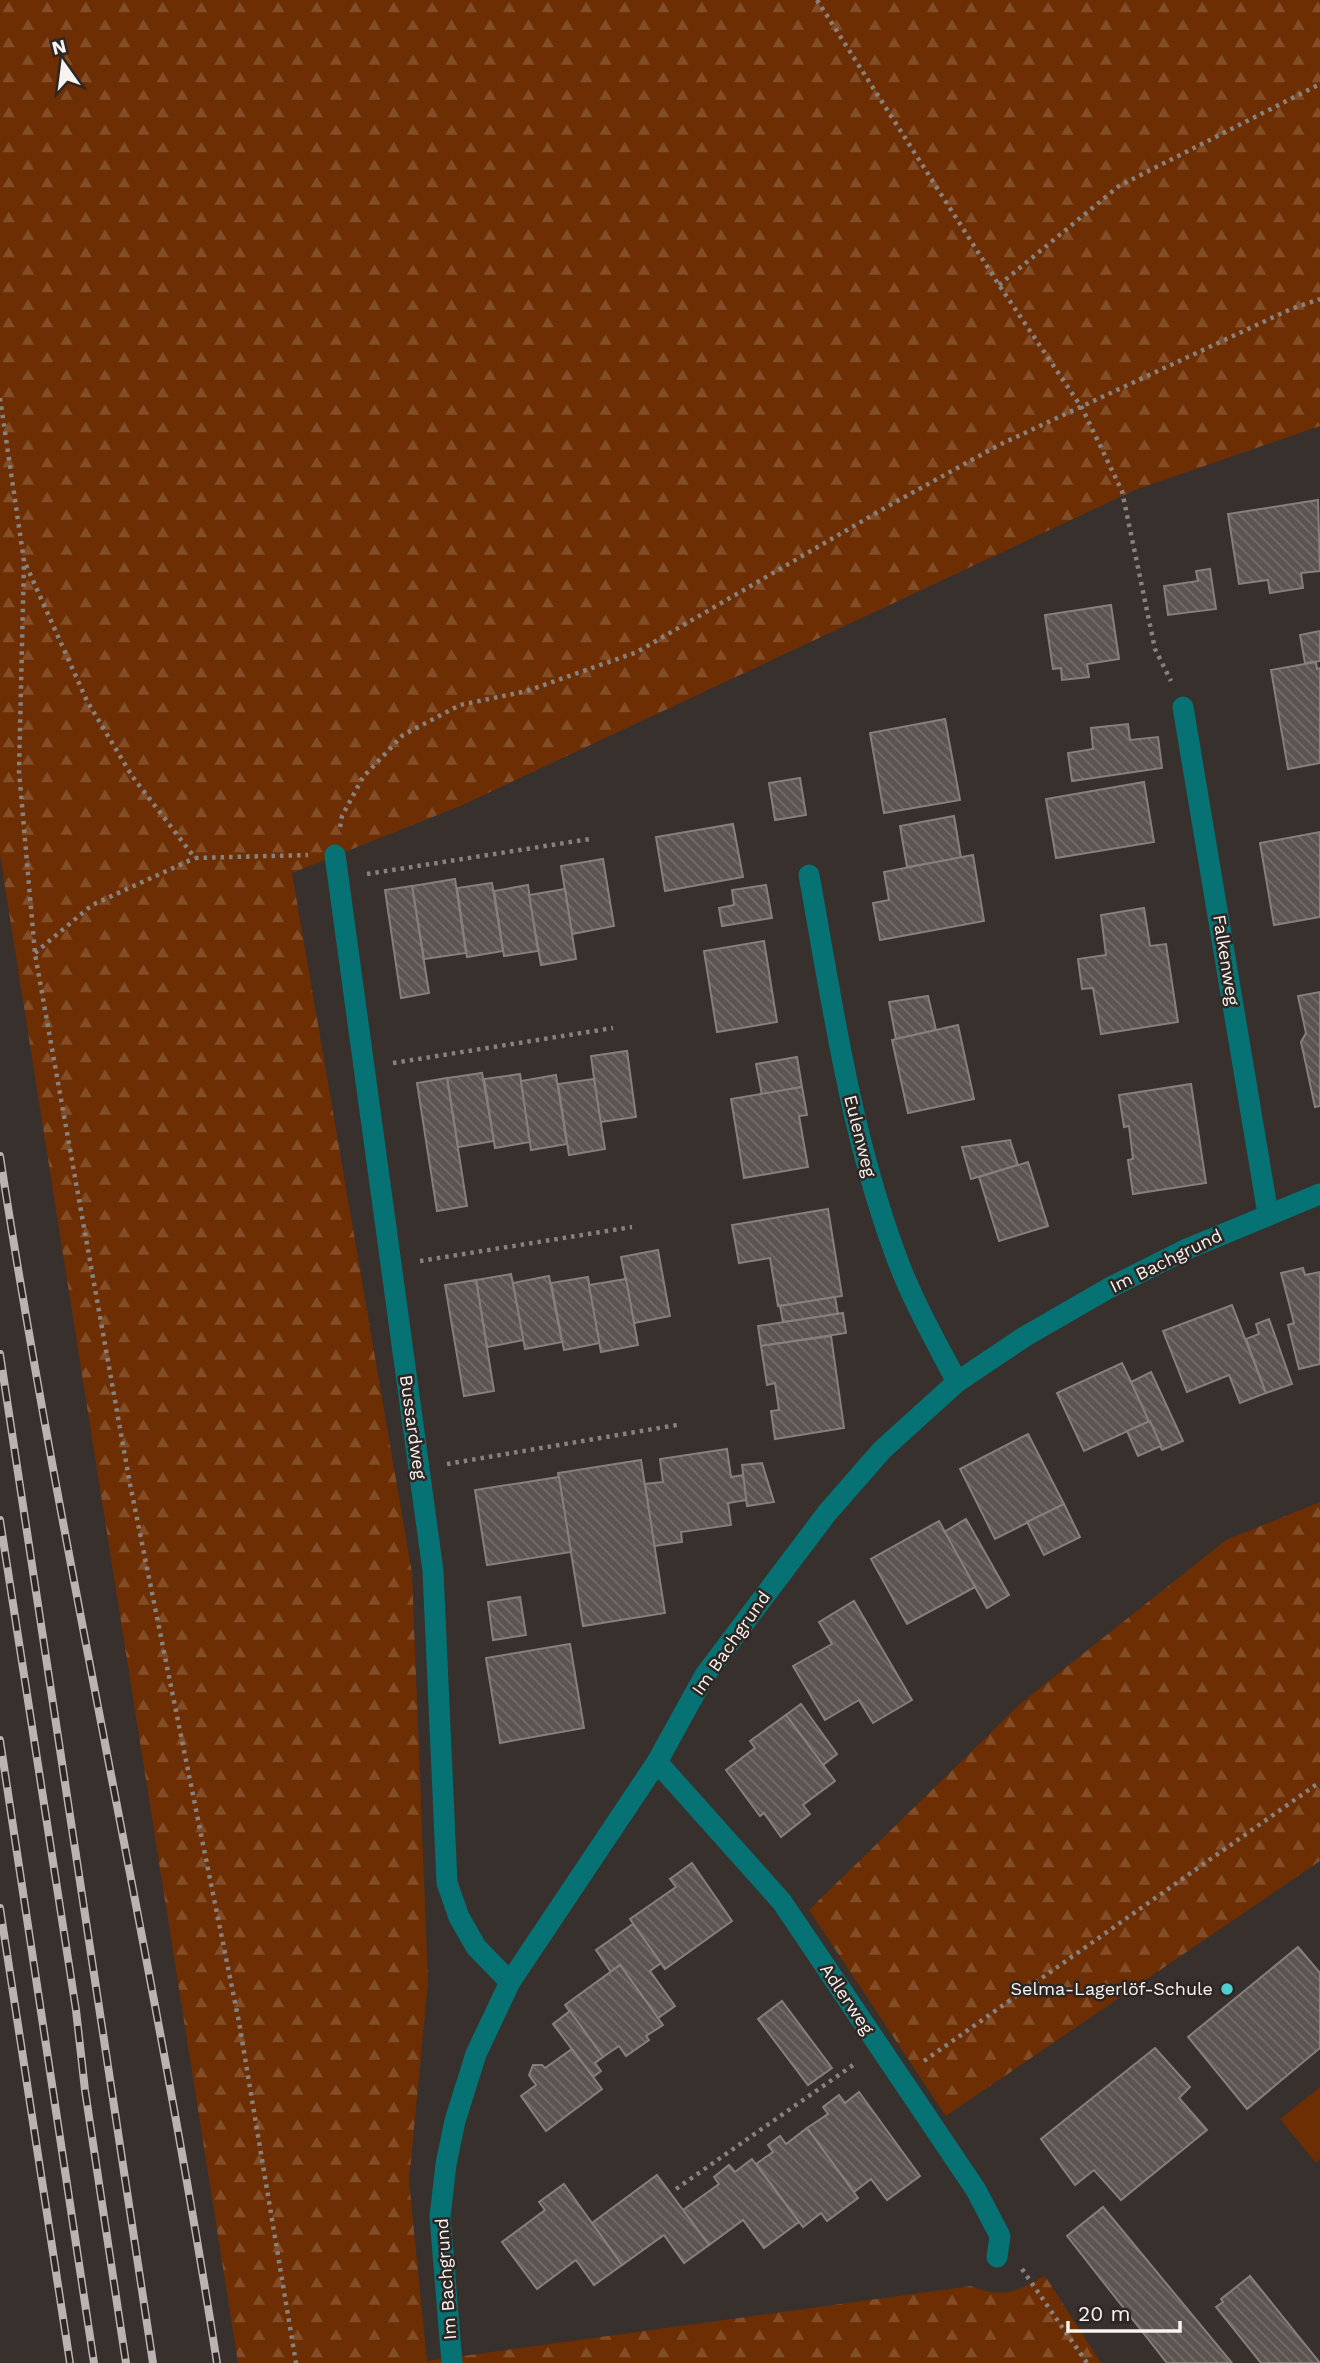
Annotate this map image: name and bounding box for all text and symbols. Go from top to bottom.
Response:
north arrow [28,28,98,98]
text: N [49,34,69,60]
street label: Falkenweg [1209,913,1244,1007]
street label: Eulenweg [840,1093,881,1180]
street label: Im Bachgrund [1106,1224,1225,1297]
street label: Bussardweg [396,1373,431,1481]
street label: Im Bachgrund [687,1587,774,1699]
street label: Adlerweg [816,1959,879,2039]
place label: Selma-Lagerlöf-Schule [1010,1978,1213,1999]
marker: Selma-Lagerlöf-Schule [1219,1981,1235,1997]
street label: Im Bachgrund [431,2217,460,2341]
scale bar [1068,2290,1180,2334]
text: 20 m [1078,2301,1130,2326]

